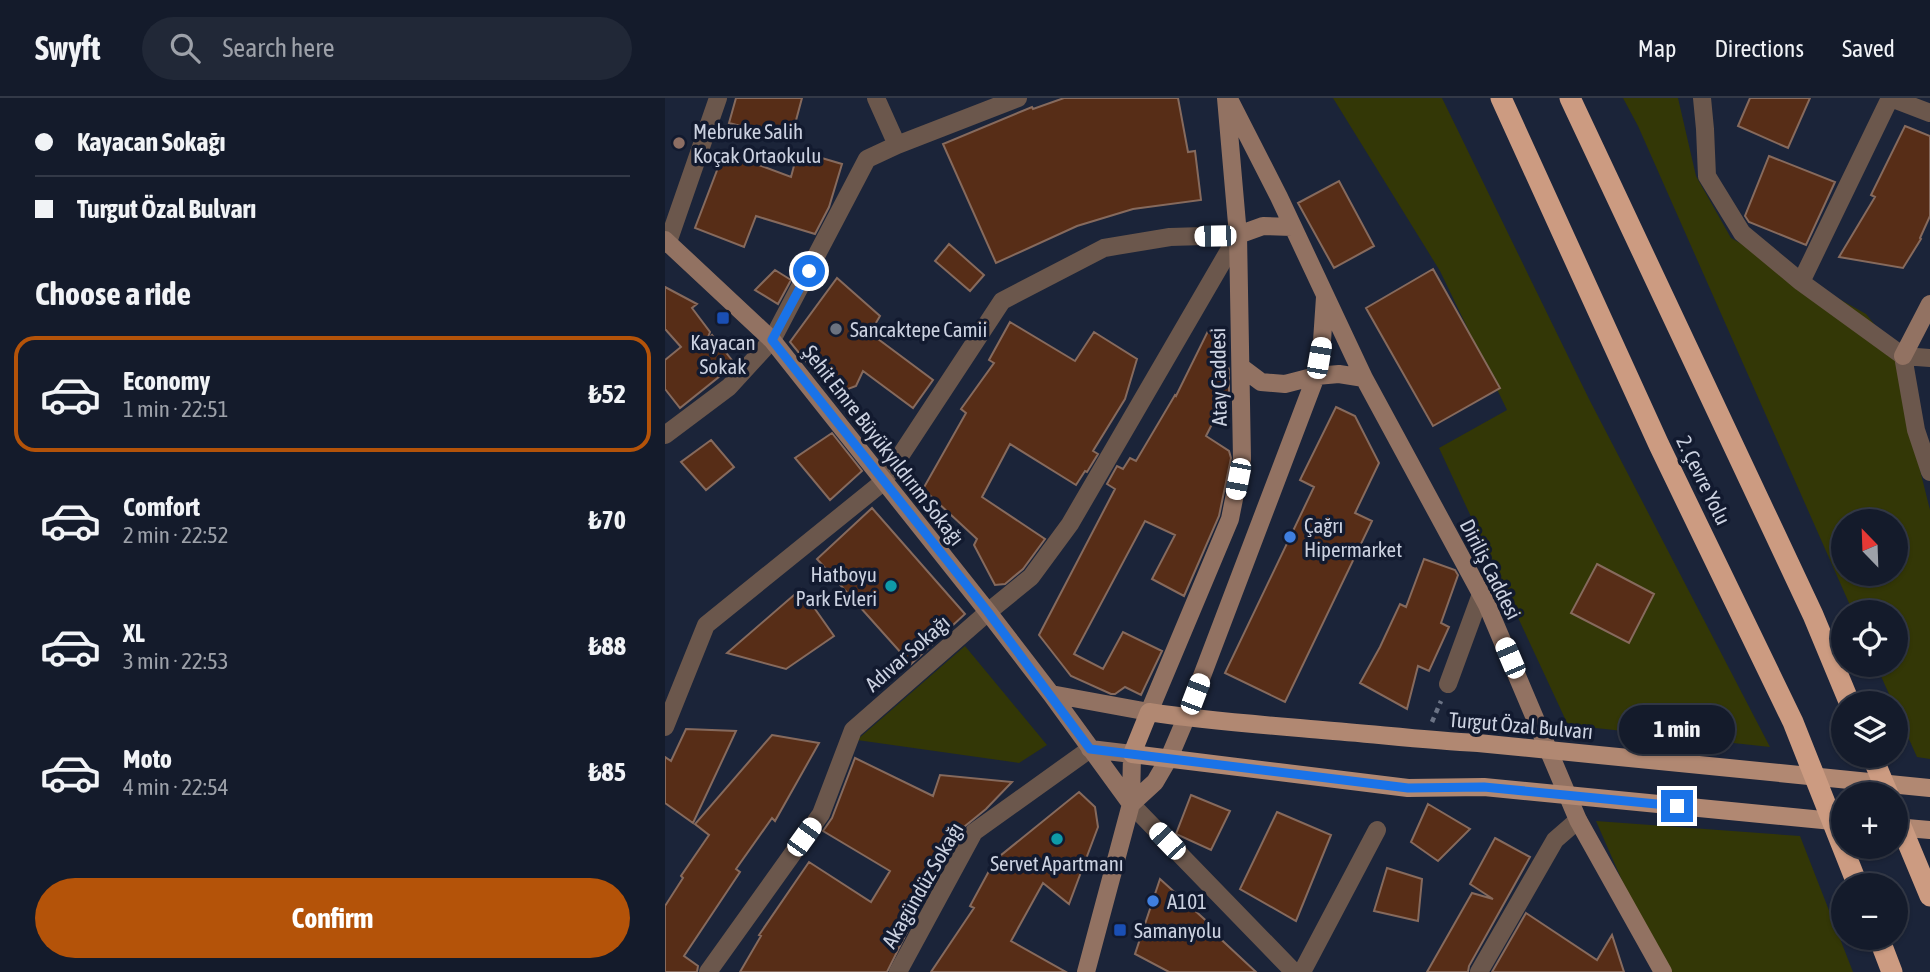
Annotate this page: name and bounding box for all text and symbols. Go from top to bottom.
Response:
search box [142,17,632,80]
text: Swyft [35,29,100,67]
icon: search [166,29,204,67]
text: Search here [222,33,335,63]
text: Map [1638,35,1676,62]
text: Directions [1714,35,1804,62]
text: Saved [1842,35,1895,62]
place label: Mebruke Salih Koçak Ortaokulu [693,119,821,167]
text: Kayacan Sokağı [77,127,226,157]
marker: Mebruke Salih Koçak Ortaokulu [671,135,687,151]
text: Turgut Özal Bulvarı [77,194,256,224]
car [1194,225,1237,247]
route start [793,255,825,287]
text: Choose a ride [35,275,191,312]
marker: Kayacan Sokak [715,310,731,326]
place label: Sancaktepe Camii [850,317,987,341]
marker: Sancaktepe Camii [828,321,844,337]
street label: Atay Caddesi [1205,328,1231,426]
place label: Kayacan Sokak [690,330,756,378]
car [1306,335,1333,381]
street label: Şehit Emre Büyükyıldırım Sokağı [798,340,970,550]
icon: car [39,363,102,426]
text: Economy [123,366,210,396]
text: ₺52 [589,379,626,409]
text: 1 min · 22:51 [123,396,229,422]
street label: 2. Çevre Yolu [1672,432,1736,528]
car [1224,456,1253,502]
icon: car [39,489,102,552]
text: Comfort [123,492,200,522]
text: ₺70 [589,505,626,535]
north arrow [1831,509,1907,586]
map controls [1831,509,1908,950]
place label: Çağrı Hipermarket [1304,513,1402,561]
street label: Diriliş Caddesi [1456,515,1526,623]
text: 2 min · 22:52 [123,522,229,548]
marker: Çağrı Hipermarket [1282,529,1298,545]
place label: Hatboyu Park Evleri [796,562,877,610]
marker: Hatboyu Park Evleri [883,578,899,594]
button: locate [1831,600,1908,677]
street label: Adıvar Sokağı [860,610,954,696]
icon: car [39,615,102,678]
text: XL [123,618,145,648]
text: ₺88 [589,631,626,661]
car [1493,635,1528,681]
text: 3 min · 22:53 [123,648,229,674]
car [1178,671,1213,717]
button: layers [1831,691,1908,768]
callout: 1 min [1619,704,1735,754]
street label: Turgut Özal Bulvarı [1448,707,1594,743]
text: 1 min [1654,716,1700,742]
icon: car [39,741,102,804]
text: Moto [123,744,172,774]
text: ₺85 [589,757,626,787]
text: 4 min · 22:54 [123,774,229,800]
button: + [1831,782,1908,859]
route end [1661,790,1693,822]
car [784,814,825,860]
street label: Akagündüz Sokağı [876,818,968,952]
car [1145,819,1190,863]
marker: Servet Apartmanı [1049,831,1065,847]
place label: Servet Apartmanı [990,851,1124,875]
button: − [1831,873,1908,950]
button: Confirm [35,878,630,958]
place label: A101 [1167,889,1207,913]
marker: A101 [1145,893,1161,909]
place label: Samanyolu [1134,918,1222,942]
marker: Samanyolu [1112,922,1128,938]

